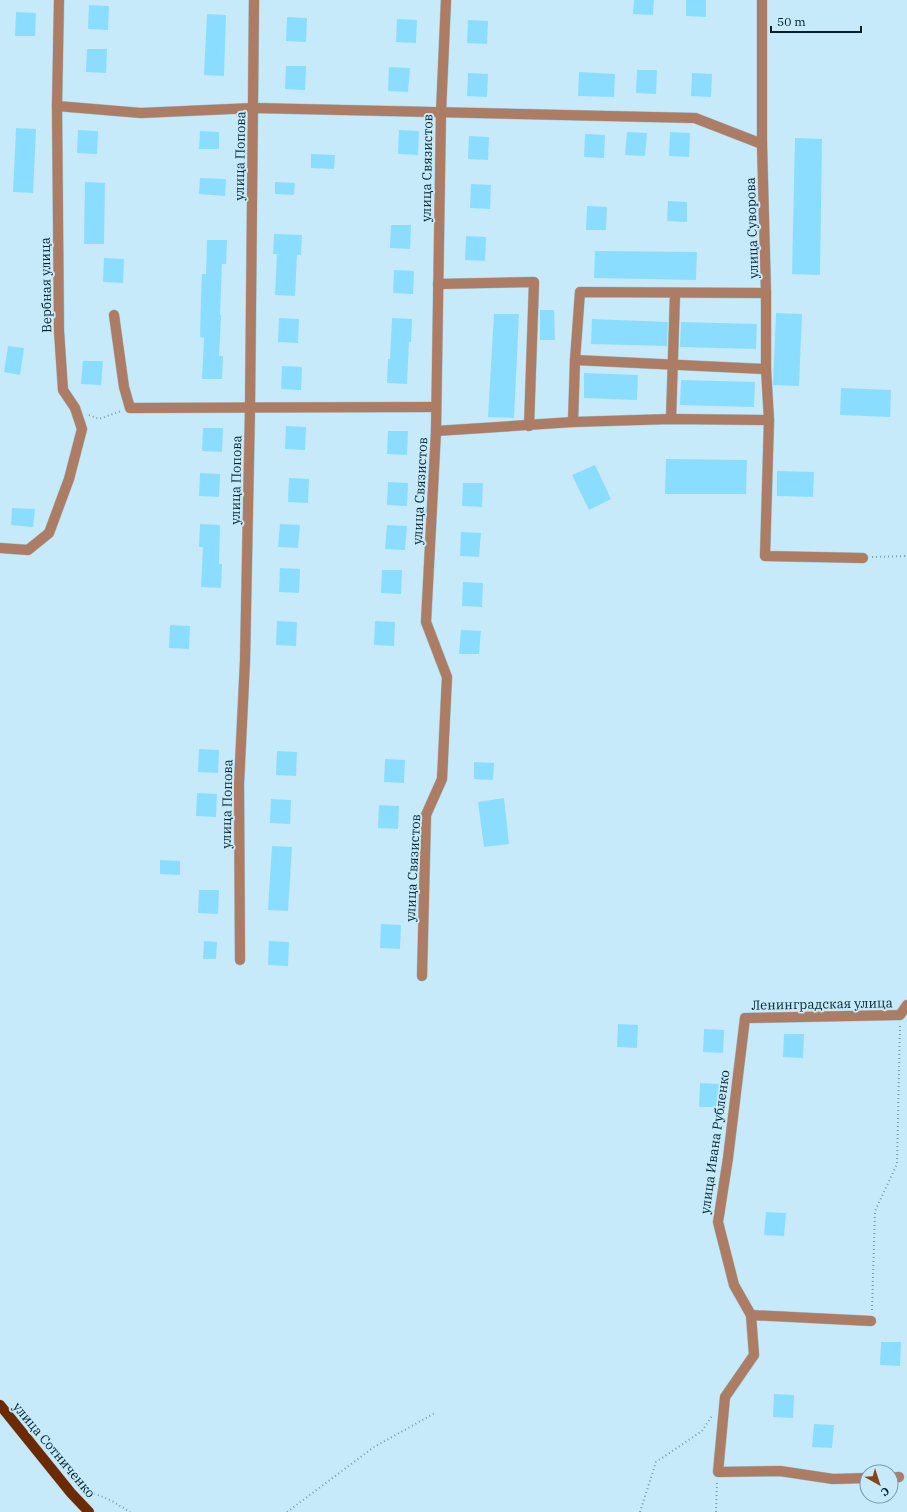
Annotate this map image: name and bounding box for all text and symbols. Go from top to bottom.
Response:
scale bar [771,8,861,34]
text: 50 m [777,14,806,29]
street label: улица Попова [231,111,249,201]
street label: улица Связистов [418,114,436,222]
street label: улица Суворова [742,177,762,279]
street label: Вербная улица [37,237,55,333]
street label: улица Попова [227,435,245,525]
street label: улица Связистов [409,437,431,545]
street label: улица Попова [218,759,236,849]
street label: улица Связистов [402,814,424,922]
street label: Ленинградская улица [751,994,893,1014]
street label: улица Ивана Рубленко [696,1069,734,1215]
street label: улица Сотниченко [9,1399,99,1501]
north arrow [859,1464,899,1504]
text: С [878,1484,893,1500]

